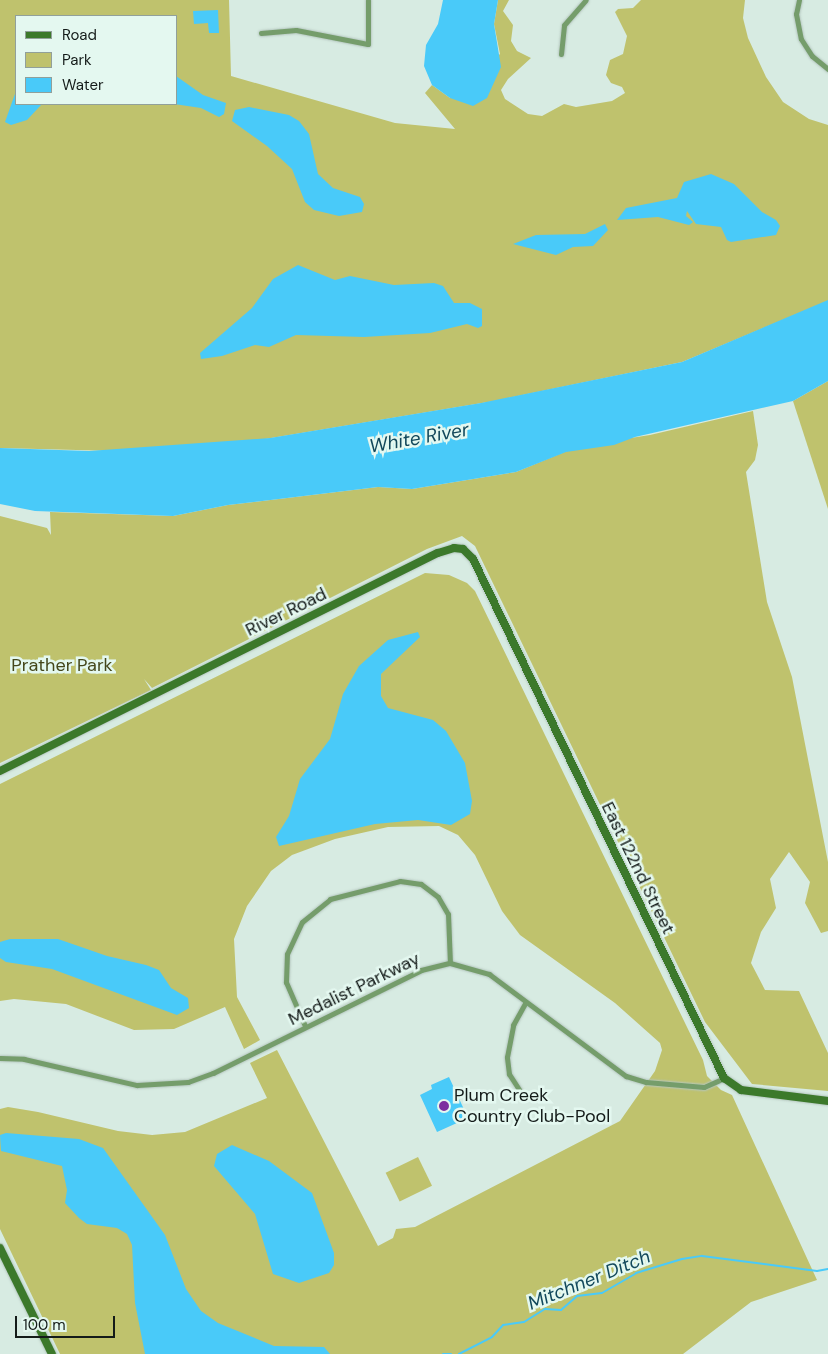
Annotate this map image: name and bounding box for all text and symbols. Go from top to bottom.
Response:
legend [15,15,178,105]
text: Road [62,25,97,45]
text: Park [62,50,92,70]
text: Water [62,75,103,95]
water label: White River [367,418,471,458]
street label: River Road [242,583,330,641]
park label: Prather Park [11,654,113,676]
street label: East 122nd Street [597,798,679,938]
street label: Medalist Parkway [285,948,423,1030]
place label: Plum Creek Country Club-Pool [454,1085,610,1128]
marker: Plum Creek Country Club-Pool [438,1100,450,1112]
water label: Mitchner Ditch [524,1245,654,1315]
scale bar [18,1306,118,1338]
text: 100 m [23,1315,66,1335]

